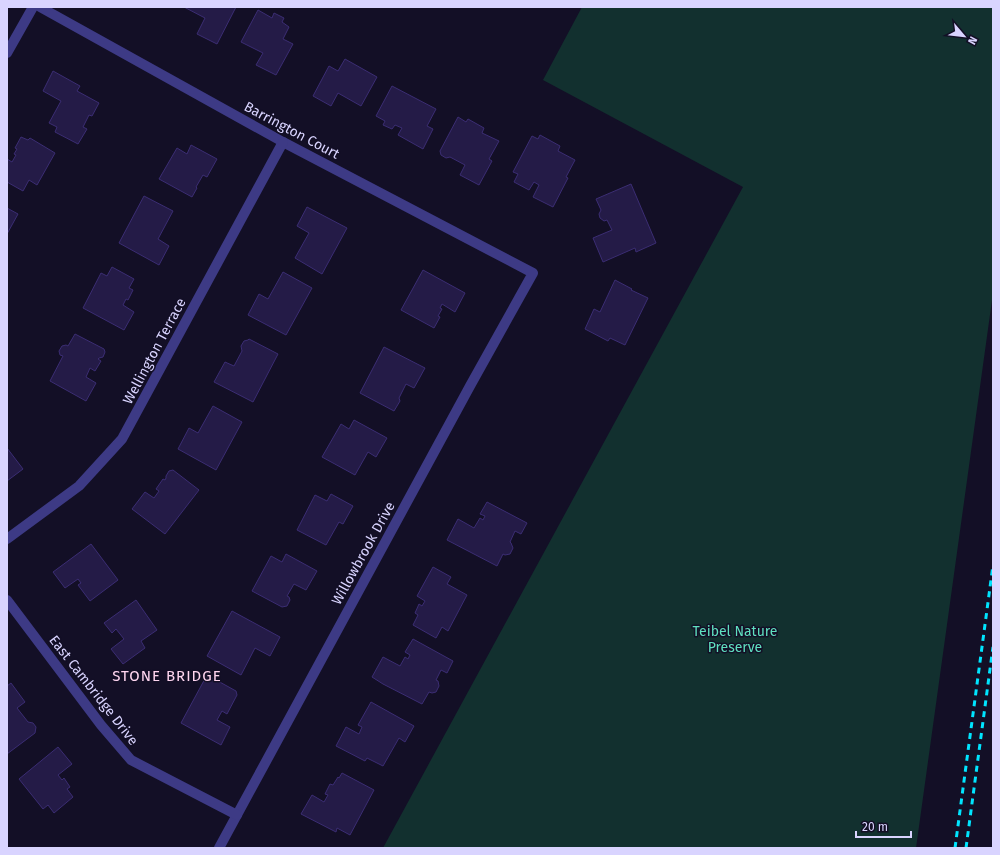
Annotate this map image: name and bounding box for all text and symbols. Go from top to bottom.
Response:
north arrow [944,16,984,56]
text: N [965,34,980,47]
street label: Barrington Court [241,98,343,163]
street label: Wellington Terrace [119,295,190,407]
street label: Willowbrook Drive [328,499,399,608]
park label: Teibel Nature Preserve [693,623,777,656]
street label: East Cambridge Drive [45,632,142,749]
district label: STONE BRIDGE [112,667,222,685]
scale bar [856,813,911,839]
text: 20 m [862,820,888,834]

